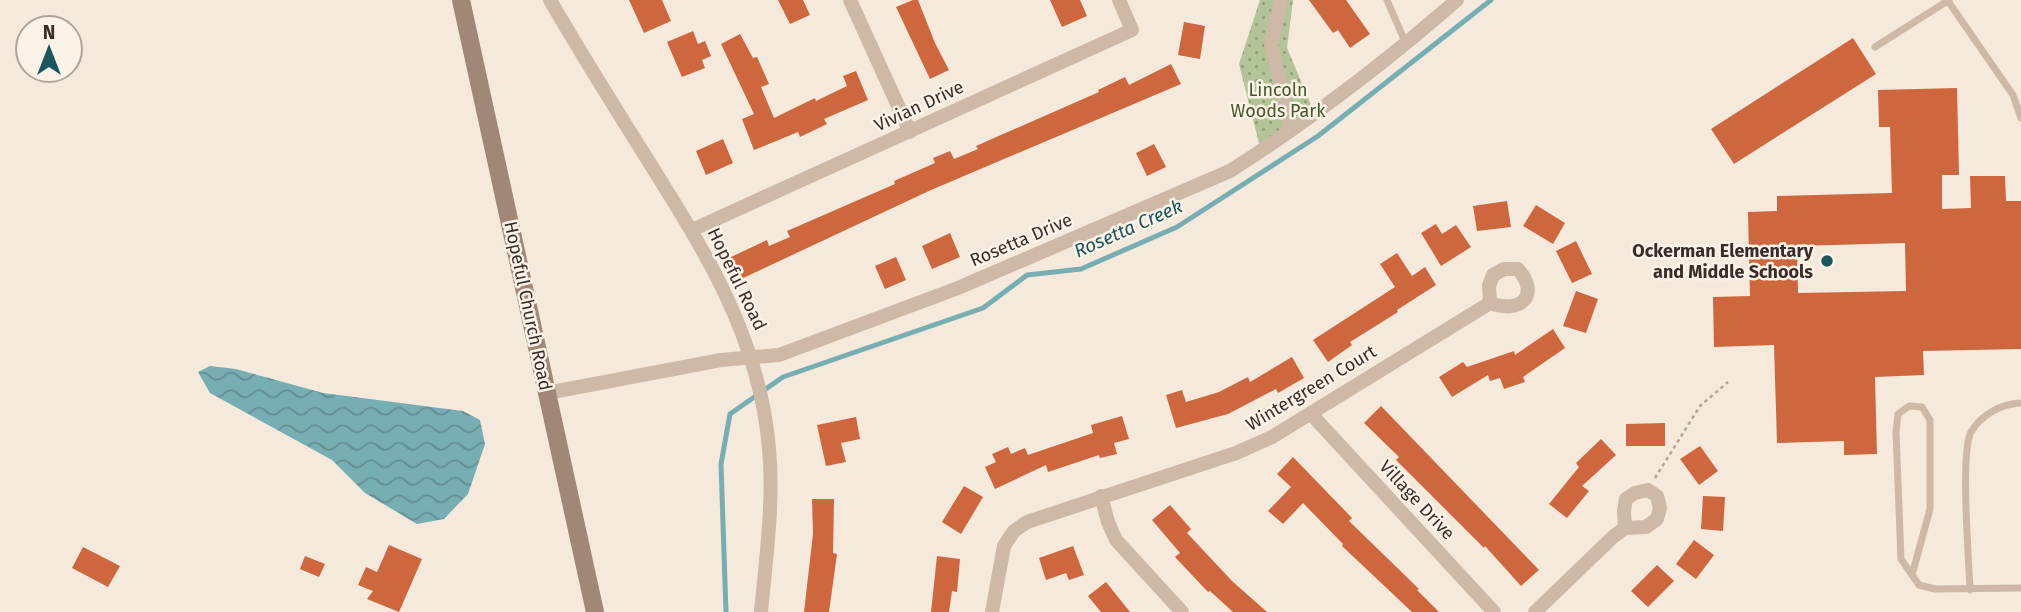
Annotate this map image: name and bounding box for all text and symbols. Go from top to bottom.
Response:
north arrow [14,14,84,84]
text: N [43,21,55,44]
street label: Vivian Drive [871,76,967,136]
park label: Lincoln Woods Park [1230,79,1326,122]
water label: Rosetta Creek [1070,194,1186,263]
street label: Rosetta Drive [967,209,1075,271]
street label: Hopeful Church Road [499,219,557,393]
street label: Hopeful Road [703,224,771,334]
place label: Ockerman Elementary and Middle Schools [1632,240,1814,283]
marker: Ockerman Elementary and Middle Schools [1819,253,1835,269]
street label: Wintergreen Court [1242,340,1381,436]
street label: Village Drive [1375,456,1459,544]

